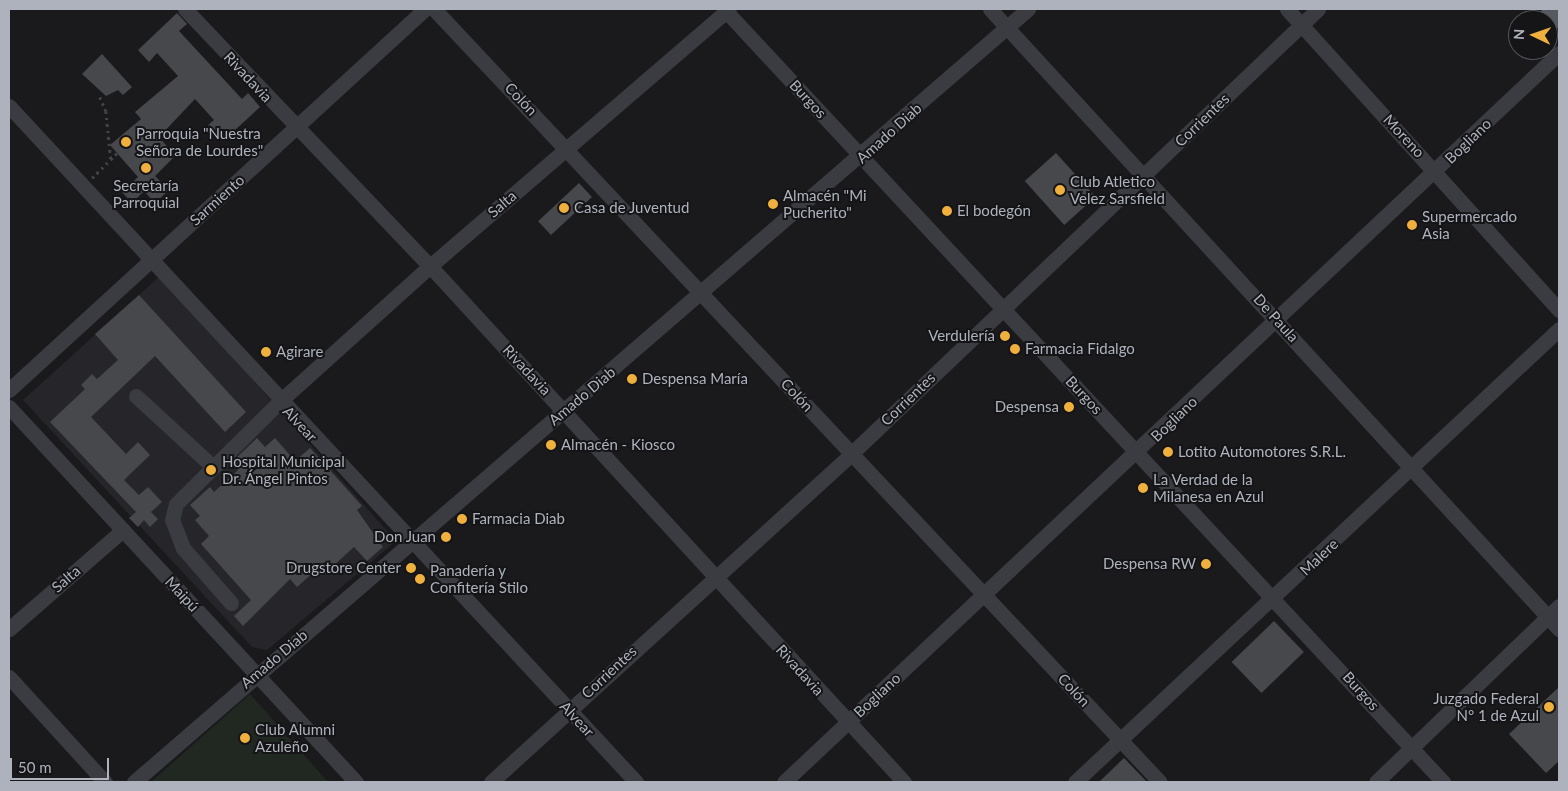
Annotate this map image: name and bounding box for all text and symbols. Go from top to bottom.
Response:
north arrow [1508,10,1558,60]
text: N [1510,28,1527,40]
street label: Rivadavia [220,48,276,106]
street label: Burgos [786,76,830,122]
street label: Colón [501,79,541,119]
street label: Corrientes [1171,90,1233,150]
street label: Amado Diab [853,99,925,167]
street label: Moreno [1380,111,1428,161]
street label: Bogliano [1441,115,1495,167]
place label: Parroquia "Nuestra Señora de Lourdes" [136,124,263,159]
marker: Parroquia "Nuestra Señora de Lourdes" [120,136,132,148]
marker: Secretaría Parroquial [140,162,152,174]
street label: Sarmiento [186,171,248,229]
place label: Club Atletico Velez Sarsfield [1070,172,1165,207]
place label: Secretaría Parroquial [113,176,179,211]
marker: Club Atletico Velez Sarsfield [1054,184,1066,196]
place label: Almacén "Mi Pucherito" [783,186,867,221]
street label: Salta [484,187,520,221]
marker: Almacén "Mi Pucherito" [767,198,779,210]
place label: Casa de Juventud [574,199,690,217]
marker: Casa de Juventud [558,202,570,214]
place label: El bodegón [957,202,1031,220]
marker: El bodegón [941,205,953,217]
place label: Supermercado Asia [1422,207,1517,242]
marker: Supermercado Asia [1406,219,1418,231]
street label: De Paula [1250,290,1302,346]
place label: Verdulería [928,327,995,345]
marker: Verdulería [999,330,1011,342]
place label: Farmacia Fidalgo [1025,340,1135,358]
street label: Rivadavia [499,341,555,399]
place label: Agirare [276,343,323,361]
marker: Farmacia Fidalgo [1009,343,1021,355]
marker: Agirare [260,346,272,358]
street label: Amado Diab [545,363,619,429]
street label: Corrientes [877,369,939,429]
place label: Despensa María [642,370,748,388]
street label: Burgos [1062,372,1106,418]
marker: Despensa María [626,373,638,385]
street label: Colón [777,375,817,415]
street label: Bogliano [1147,393,1201,445]
place label: Despensa [995,398,1059,416]
marker: Despensa [1063,401,1075,413]
street label: Alvear [279,402,321,446]
place label: Almacén - Kiosco [561,436,675,454]
marker: Almacén - Kiosco [545,439,557,451]
place label: Lotito Automotores S.R.L. [1178,443,1346,461]
marker: Lotito Automotores S.R.L. [1162,446,1174,458]
place label: Hospital Municipal Dr. Ángel Pintos [222,452,345,487]
marker: Hospital Municipal Dr. Ángel Pintos [204,463,218,477]
place label: La Verdad de la Milanesa en Azul [1153,470,1264,505]
marker: La Verdad de la Milanesa en Azul [1137,482,1149,494]
place label: Farmacia Diab [472,510,565,528]
marker: Farmacia Diab [456,513,468,525]
place label: Don Juan [374,528,436,546]
marker: Don Juan [440,531,452,543]
street label: Malere [1296,535,1342,579]
place label: Despensa RW [1103,555,1196,573]
marker: Despensa RW [1200,558,1212,570]
place label: Drugstore Center [286,559,401,577]
place label: Panadería y Confitería Stilo [430,561,528,596]
street label: Salta [48,562,84,596]
marker: Drugstore Center [405,562,417,574]
street label: Maipú [161,573,203,615]
marker: Panadería y Confitería Stilo [414,573,426,585]
street label: Amado Diab [237,626,311,692]
street label: Rivadavia [772,641,828,699]
street label: Corrientes [578,642,640,702]
street label: Burgos [1339,668,1383,714]
street label: Bogliano [850,669,904,721]
street label: Colón [1054,670,1094,710]
place label: Juzgado Federal N° 1 de Azul [1433,689,1539,724]
street label: Alvear [556,697,598,741]
marker: Juzgado Federal N° 1 de Azul [1543,701,1555,713]
place label: Club Alumni Azuleño [255,720,335,755]
marker: Club Alumni Azuleño [239,732,251,744]
scale bar [12,748,111,780]
text: 50 m [18,758,52,776]

